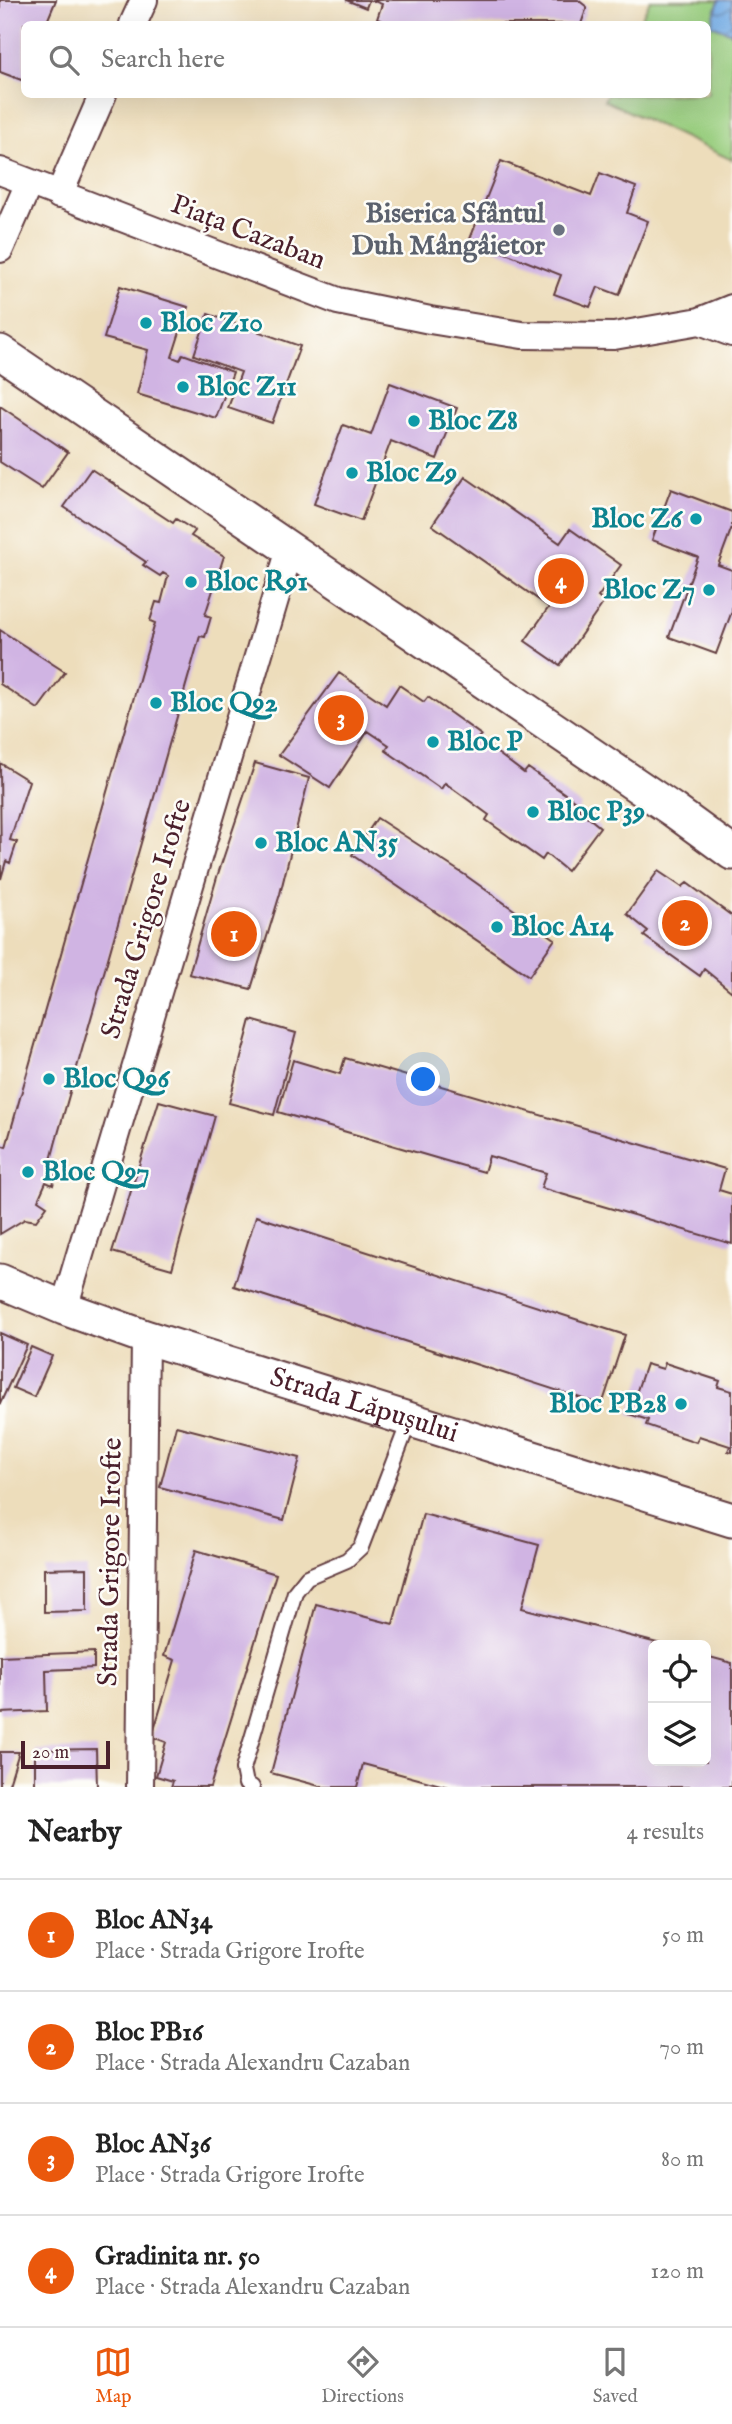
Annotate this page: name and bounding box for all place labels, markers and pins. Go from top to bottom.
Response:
place label: Biserica Sfântul Duh Mângâietor [351,197,546,264]
marker: Biserica Sfântul Duh Mângâietor [551,222,567,238]
place label: Bloc Z10 [160,306,263,341]
marker: Bloc Z10 [138,315,154,331]
place label: Bloc Z11 [197,370,297,405]
marker: Bloc Z11 [175,379,191,395]
place label: Bloc Z8 [428,404,518,439]
marker: Bloc Z8 [406,413,422,429]
place label: Bloc Z9 [366,456,457,491]
marker: Bloc Z9 [344,465,360,481]
place label: Bloc Z6 [591,502,683,537]
marker: Bloc Z6 [688,511,704,527]
pin: 4 [538,555,584,607]
place label: Bloc R91 [205,565,308,600]
place label: Bloc Z7 [603,573,695,608]
marker: Bloc R91 [183,574,199,590]
marker: Bloc Z7 [701,582,717,598]
place label: Bloc Q92 [170,686,278,721]
pin: 3 [318,692,364,744]
marker: Bloc Q92 [148,695,164,711]
place label: Bloc P [447,725,523,760]
marker: Bloc P [425,734,441,750]
place label: Bloc P39 [547,795,645,830]
marker: Bloc P39 [525,804,541,820]
place label: Bloc AN35 [275,826,398,861]
marker: Bloc AN35 [253,835,269,851]
pin: 2 [662,897,708,949]
pin: 1 [211,908,257,960]
place label: Bloc A14 [511,910,614,945]
marker: Bloc A14 [489,919,505,935]
place label: Bloc Q96 [63,1062,170,1097]
marker: Bloc Q96 [41,1071,57,1087]
place label: Bloc Q97 [42,1155,150,1190]
marker: Bloc Q97 [20,1164,36,1180]
place label: Bloc PB28 [549,1387,667,1422]
marker: Bloc PB28 [673,1396,689,1412]

